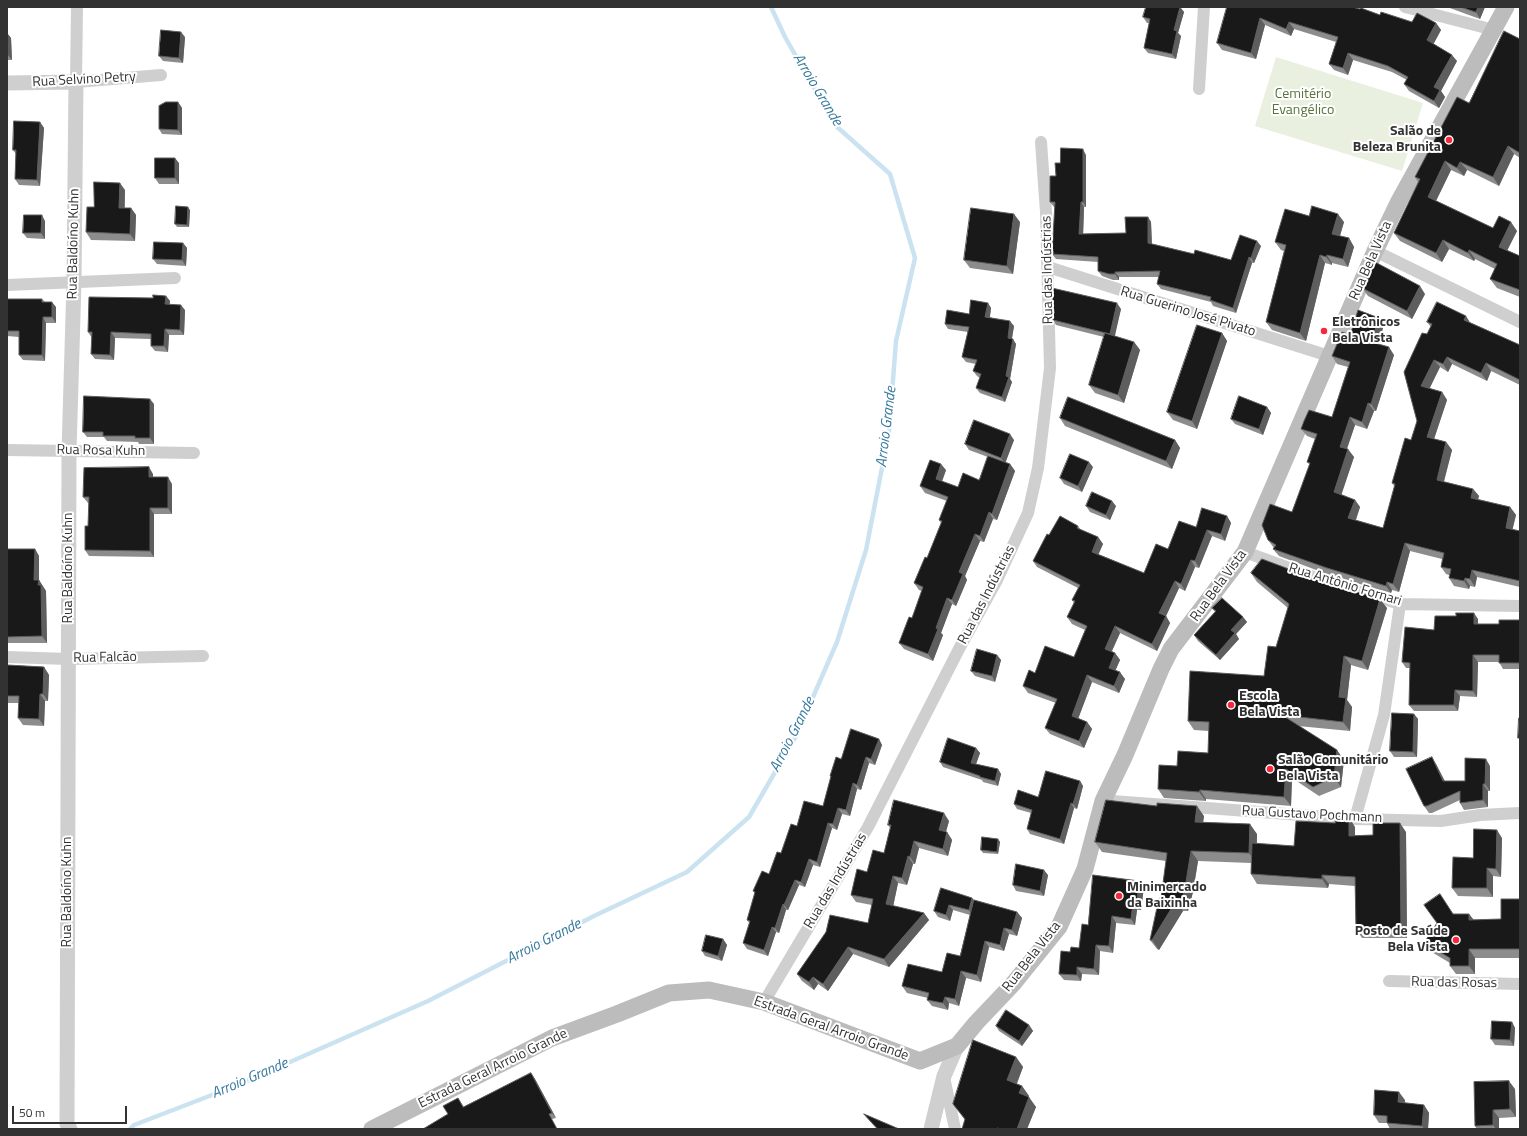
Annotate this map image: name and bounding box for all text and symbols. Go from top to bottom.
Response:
water label: Arroio Grande [788,51,846,129]
street label: Rua Selvino Petry [32,69,136,91]
park label: Cemitério Evangélico [1272,87,1334,120]
place label: Salão de Beleza Brunita [1353,124,1441,156]
marker: Salão de Beleza Brunita [1444,135,1454,145]
street label: Rua Baldoíno Kuhn [65,188,83,300]
street label: Rua das Indústrias [1039,215,1057,325]
street label: Rua Bela Vista [1346,219,1396,303]
street label: Rua Guerino José Pivato [1118,283,1258,341]
place label: Eletrônicos Bela Vista [1332,315,1400,348]
marker: Eletrônicos Bela Vista [1319,326,1329,336]
water label: Arroio Grande [873,386,901,468]
street label: Rua Rosa Kuhn [56,442,146,460]
street label: Rua Baldoíno Kuhn [61,512,77,624]
street label: Rua das Indústrias [955,543,1019,647]
street label: Rua Bela Vista [1187,547,1251,625]
street label: Rua Antônio Fornari [1287,560,1403,610]
street label: Rua Falcão [73,649,137,667]
place label: Escola Bela Vista [1239,689,1300,722]
water label: Arroio Grande [767,695,819,775]
marker: Escola Bela Vista [1226,700,1236,710]
place label: Salão Comunitário Bela Vista [1278,753,1389,786]
marker: Salão Comunitário Bela Vista [1265,764,1275,774]
street label: Rua Gustavo Pochmann [1241,803,1383,827]
street label: Rua das Indústrias [801,830,871,932]
street label: Rua Baldoíno Kuhn [60,836,76,948]
place label: Minimercado da Baixinha [1127,880,1207,912]
marker: Minimercado da Baixinha [1114,891,1124,901]
water label: Arroio Grande [504,916,584,968]
street label: Rua Bela Vista [999,918,1065,996]
place label: Posto de Saúde Bela Vista [1355,924,1448,956]
marker: Posto de Saúde Bela Vista [1451,935,1461,945]
street label: Rua das Rosas [1411,974,1497,992]
street label: Estrada Geral Arroio Grande [751,993,911,1065]
street label: Estrada Geral Arroio Grande [416,1026,570,1112]
water label: Arroio Grande [209,1055,291,1103]
scale bar [14,1098,129,1124]
text: 50 m [19,1103,45,1122]

